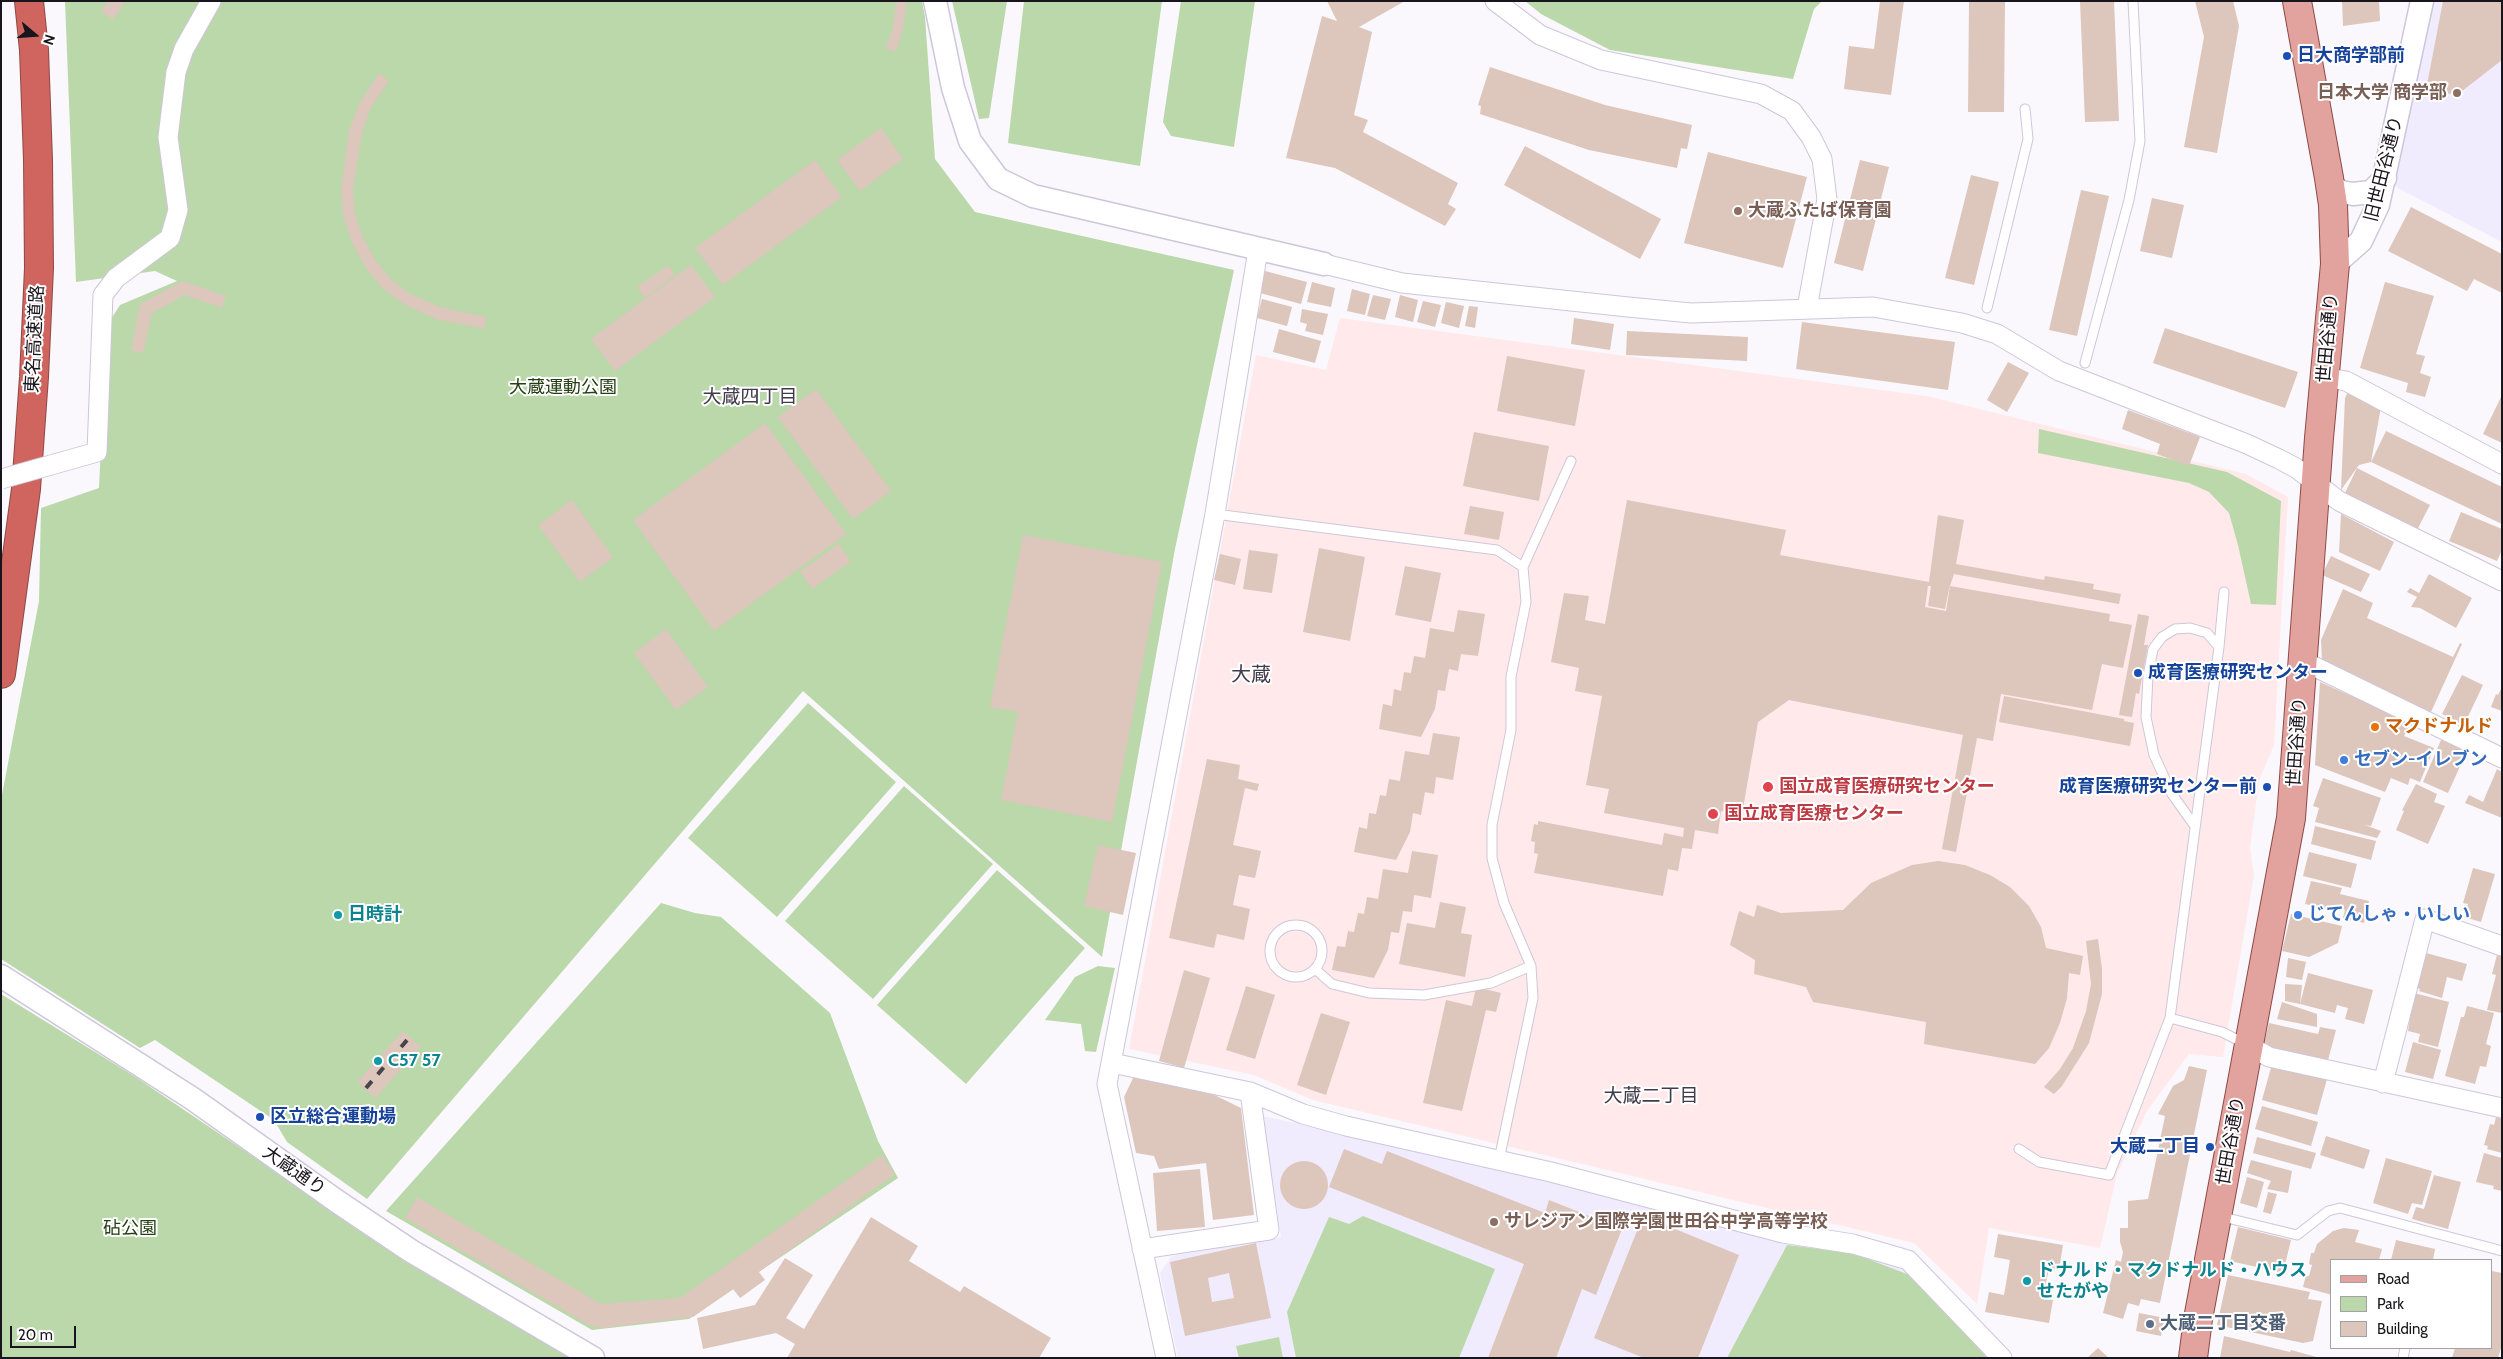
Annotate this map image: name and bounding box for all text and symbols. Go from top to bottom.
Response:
north arrow [10,10,60,60]
text: N [39,32,59,47]
place label: 日大商学部前 [2297,45,2405,67]
marker: 日大商学部前 [2281,50,2293,62]
place label: 日本大学 商学部 [2317,82,2447,104]
marker: 日本大学 商学部 [2451,87,2463,99]
street label: 旧世田谷通り [2360,114,2408,224]
place label: 大蔵ふたば保育園 [1748,200,1892,222]
marker: 大蔵ふたば保育園 [1732,205,1744,217]
street label: 東名高速道路 [21,285,49,393]
street label: 世田谷通り [2313,292,2343,384]
park label: 大蔵運動公園 [509,377,617,399]
district label: 大蔵四丁目 [703,386,797,408]
place label: 成育医療研究センター [2148,662,2328,684]
district label: 大蔵 [1231,663,1271,687]
marker: 成育医療研究センター [2132,667,2144,679]
street label: 世田谷通り [2283,696,2311,788]
place label: マクドナルド [2385,716,2493,738]
marker: マクドナルド [2369,721,2381,733]
place label: セブン-イレブン [2354,749,2488,771]
marker: セブン-イレブン [2338,754,2350,766]
place label: 国立成育医療研究センター [1779,776,1995,798]
place label: 成育医療研究センター前 [2059,776,2257,798]
marker: 国立成育医療研究センター [1761,780,1775,794]
marker: 成育医療研究センター前 [2261,781,2273,793]
place label: 国立成育医療センター [1724,803,1904,825]
marker: 国立成育医療センター [1706,807,1720,821]
place label: 日時計 [348,904,402,926]
place label: じてんしゃ・いしい [2308,904,2470,926]
marker: 日時計 [332,909,344,921]
marker: じてんしゃ・いしい [2292,909,2304,921]
place label: C57 57 [388,1050,441,1072]
marker: C57 57 [372,1055,384,1067]
district label: 大蔵二丁目 [1604,1085,1698,1107]
street label: 世田谷通り [2213,1095,2249,1187]
place label: 区立総合運動場 [270,1106,396,1128]
marker: 区立総合運動場 [254,1111,266,1123]
place label: 大蔵二丁目 [2110,1136,2200,1158]
marker: 大蔵二丁目 [2204,1141,2216,1153]
street label: 大蔵通り [258,1142,330,1200]
place label: サレジアン国際学園世田谷中学高等学校 [1504,1211,1828,1233]
marker: サレジアン国際学園世田谷中学高等学校 [1488,1216,1500,1228]
park label: 砧公園 [103,1218,157,1240]
legend [2330,1259,2493,1349]
place label: ドナルド・マクドナルド・ハウス せたがや [2037,1260,2307,1302]
text: Road [2377,1270,2410,1288]
marker: ドナルド・マクドナルド・ハウス せたがや [2021,1275,2033,1287]
text: Park [2377,1295,2404,1313]
place label: 大蔵二丁目交番 [2160,1313,2286,1335]
scale bar [12,1316,79,1348]
marker: 大蔵二丁目交番 [2144,1318,2156,1330]
text: Building [2377,1320,2428,1338]
text: 20 m [18,1326,53,1344]

